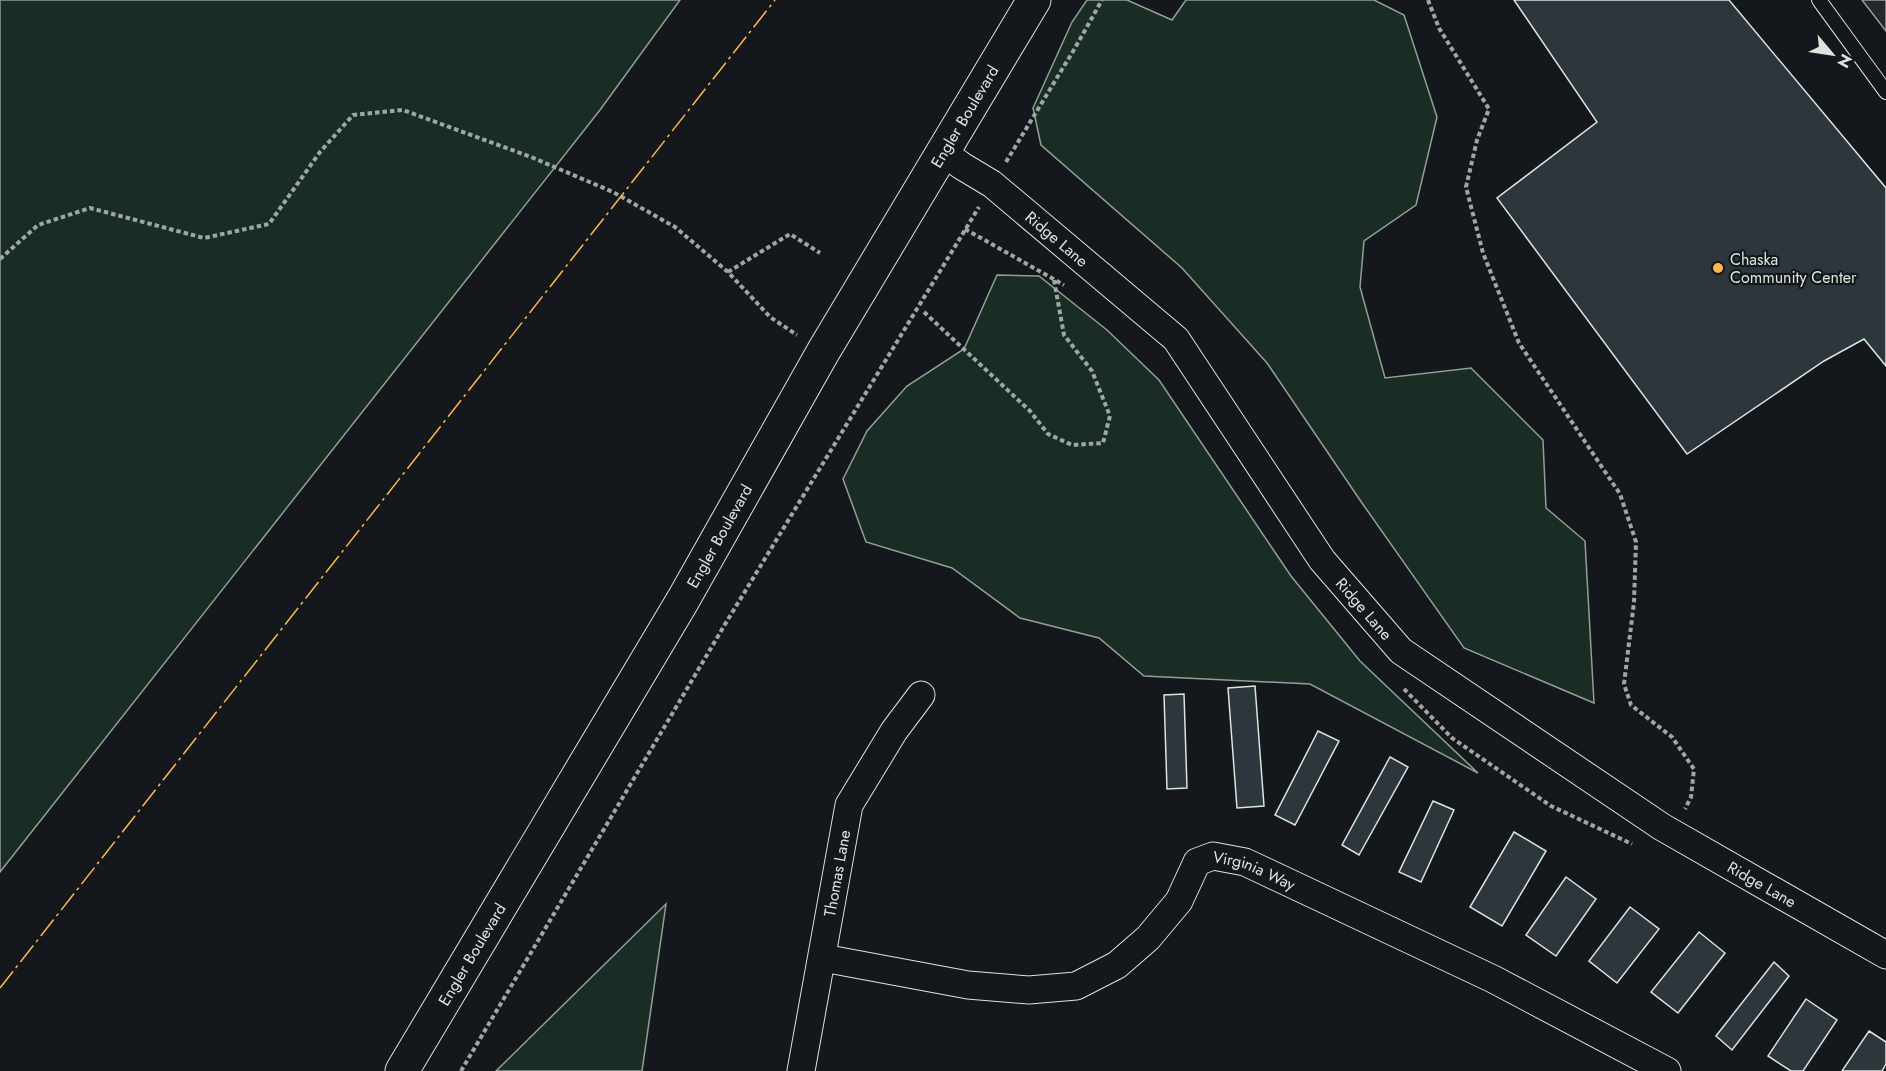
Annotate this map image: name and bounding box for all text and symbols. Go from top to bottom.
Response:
north arrow [1802,24,1862,84]
text: N [1832,50,1858,72]
street label: Engler Boulevard [925,61,1004,172]
street label: Ridge Lane [1020,206,1093,272]
place label: Chaska Community Center [1730,248,1857,289]
marker: Chaska Community Center [1711,261,1725,275]
street label: Engler Boulevard [681,480,758,592]
street label: Ridge Lane [1330,573,1397,645]
street label: Thomas Lane [818,828,856,918]
street label: Virginia Way [1211,845,1300,897]
street label: Ridge Lane [1723,856,1800,913]
street label: Engler Boulevard [433,899,512,1010]

